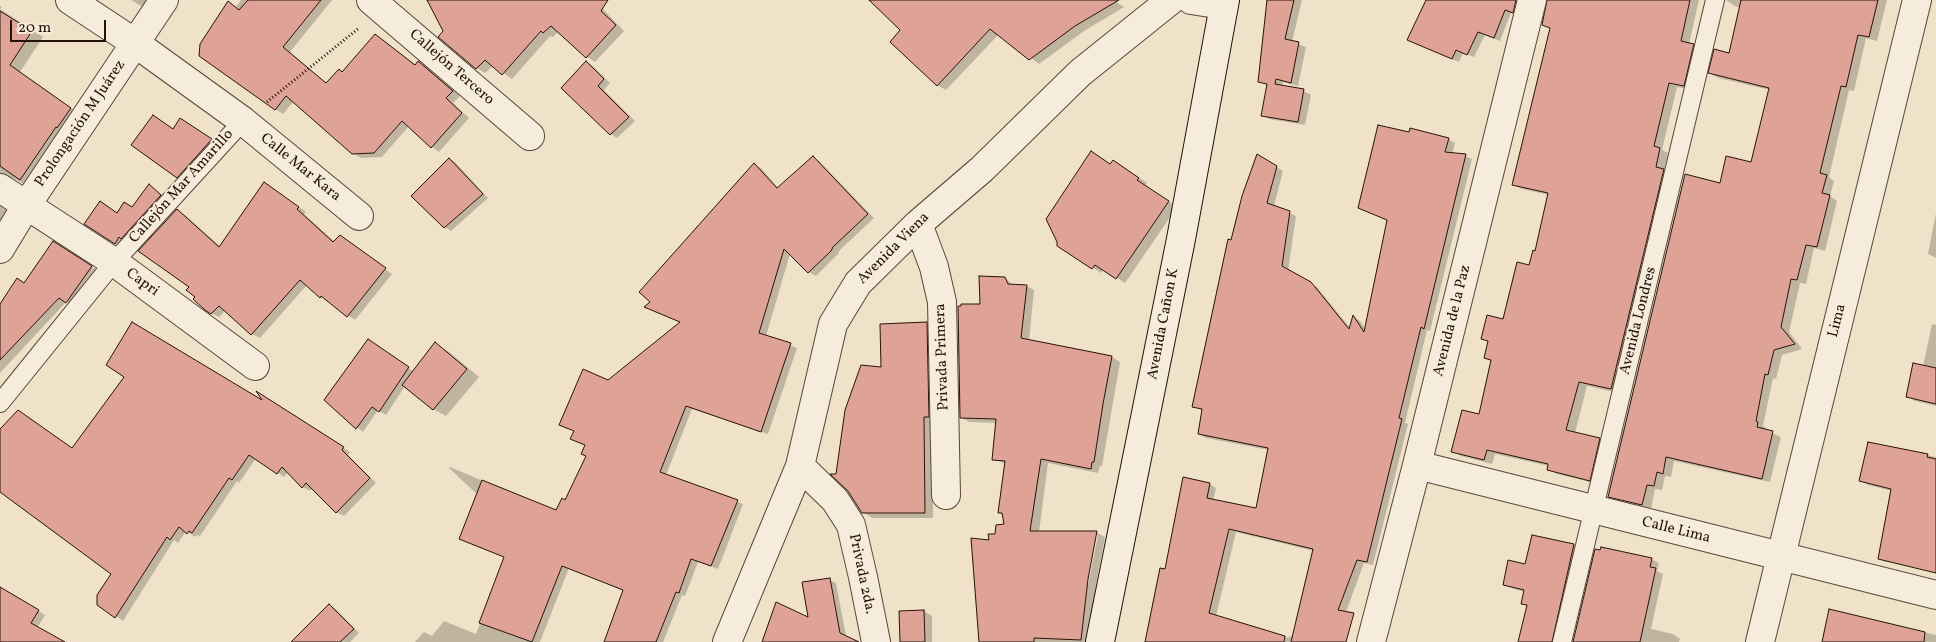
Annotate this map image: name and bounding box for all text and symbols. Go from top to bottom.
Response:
scale bar [12,10,109,42]
text: 20 m [18,18,51,39]
street label: Callejón Tercero [405,26,497,110]
street label: Prolongación M Juárez [32,57,130,191]
street label: Callejón Mar Amarillo [126,126,238,248]
street label: Calle Mar Kara [256,130,344,206]
street label: Avenida Viena [854,209,934,289]
street label: Avenida de la Paz [1430,263,1476,379]
street label: Capri [122,265,162,301]
street label: Avenida Londres [1617,265,1661,377]
street label: Avenida Cañon K [1144,267,1184,381]
street label: Lima [1825,302,1851,340]
street label: Privada Primera [932,303,954,411]
street label: Calle Lima [1640,514,1712,548]
street label: Privada 2da. [844,532,878,616]

